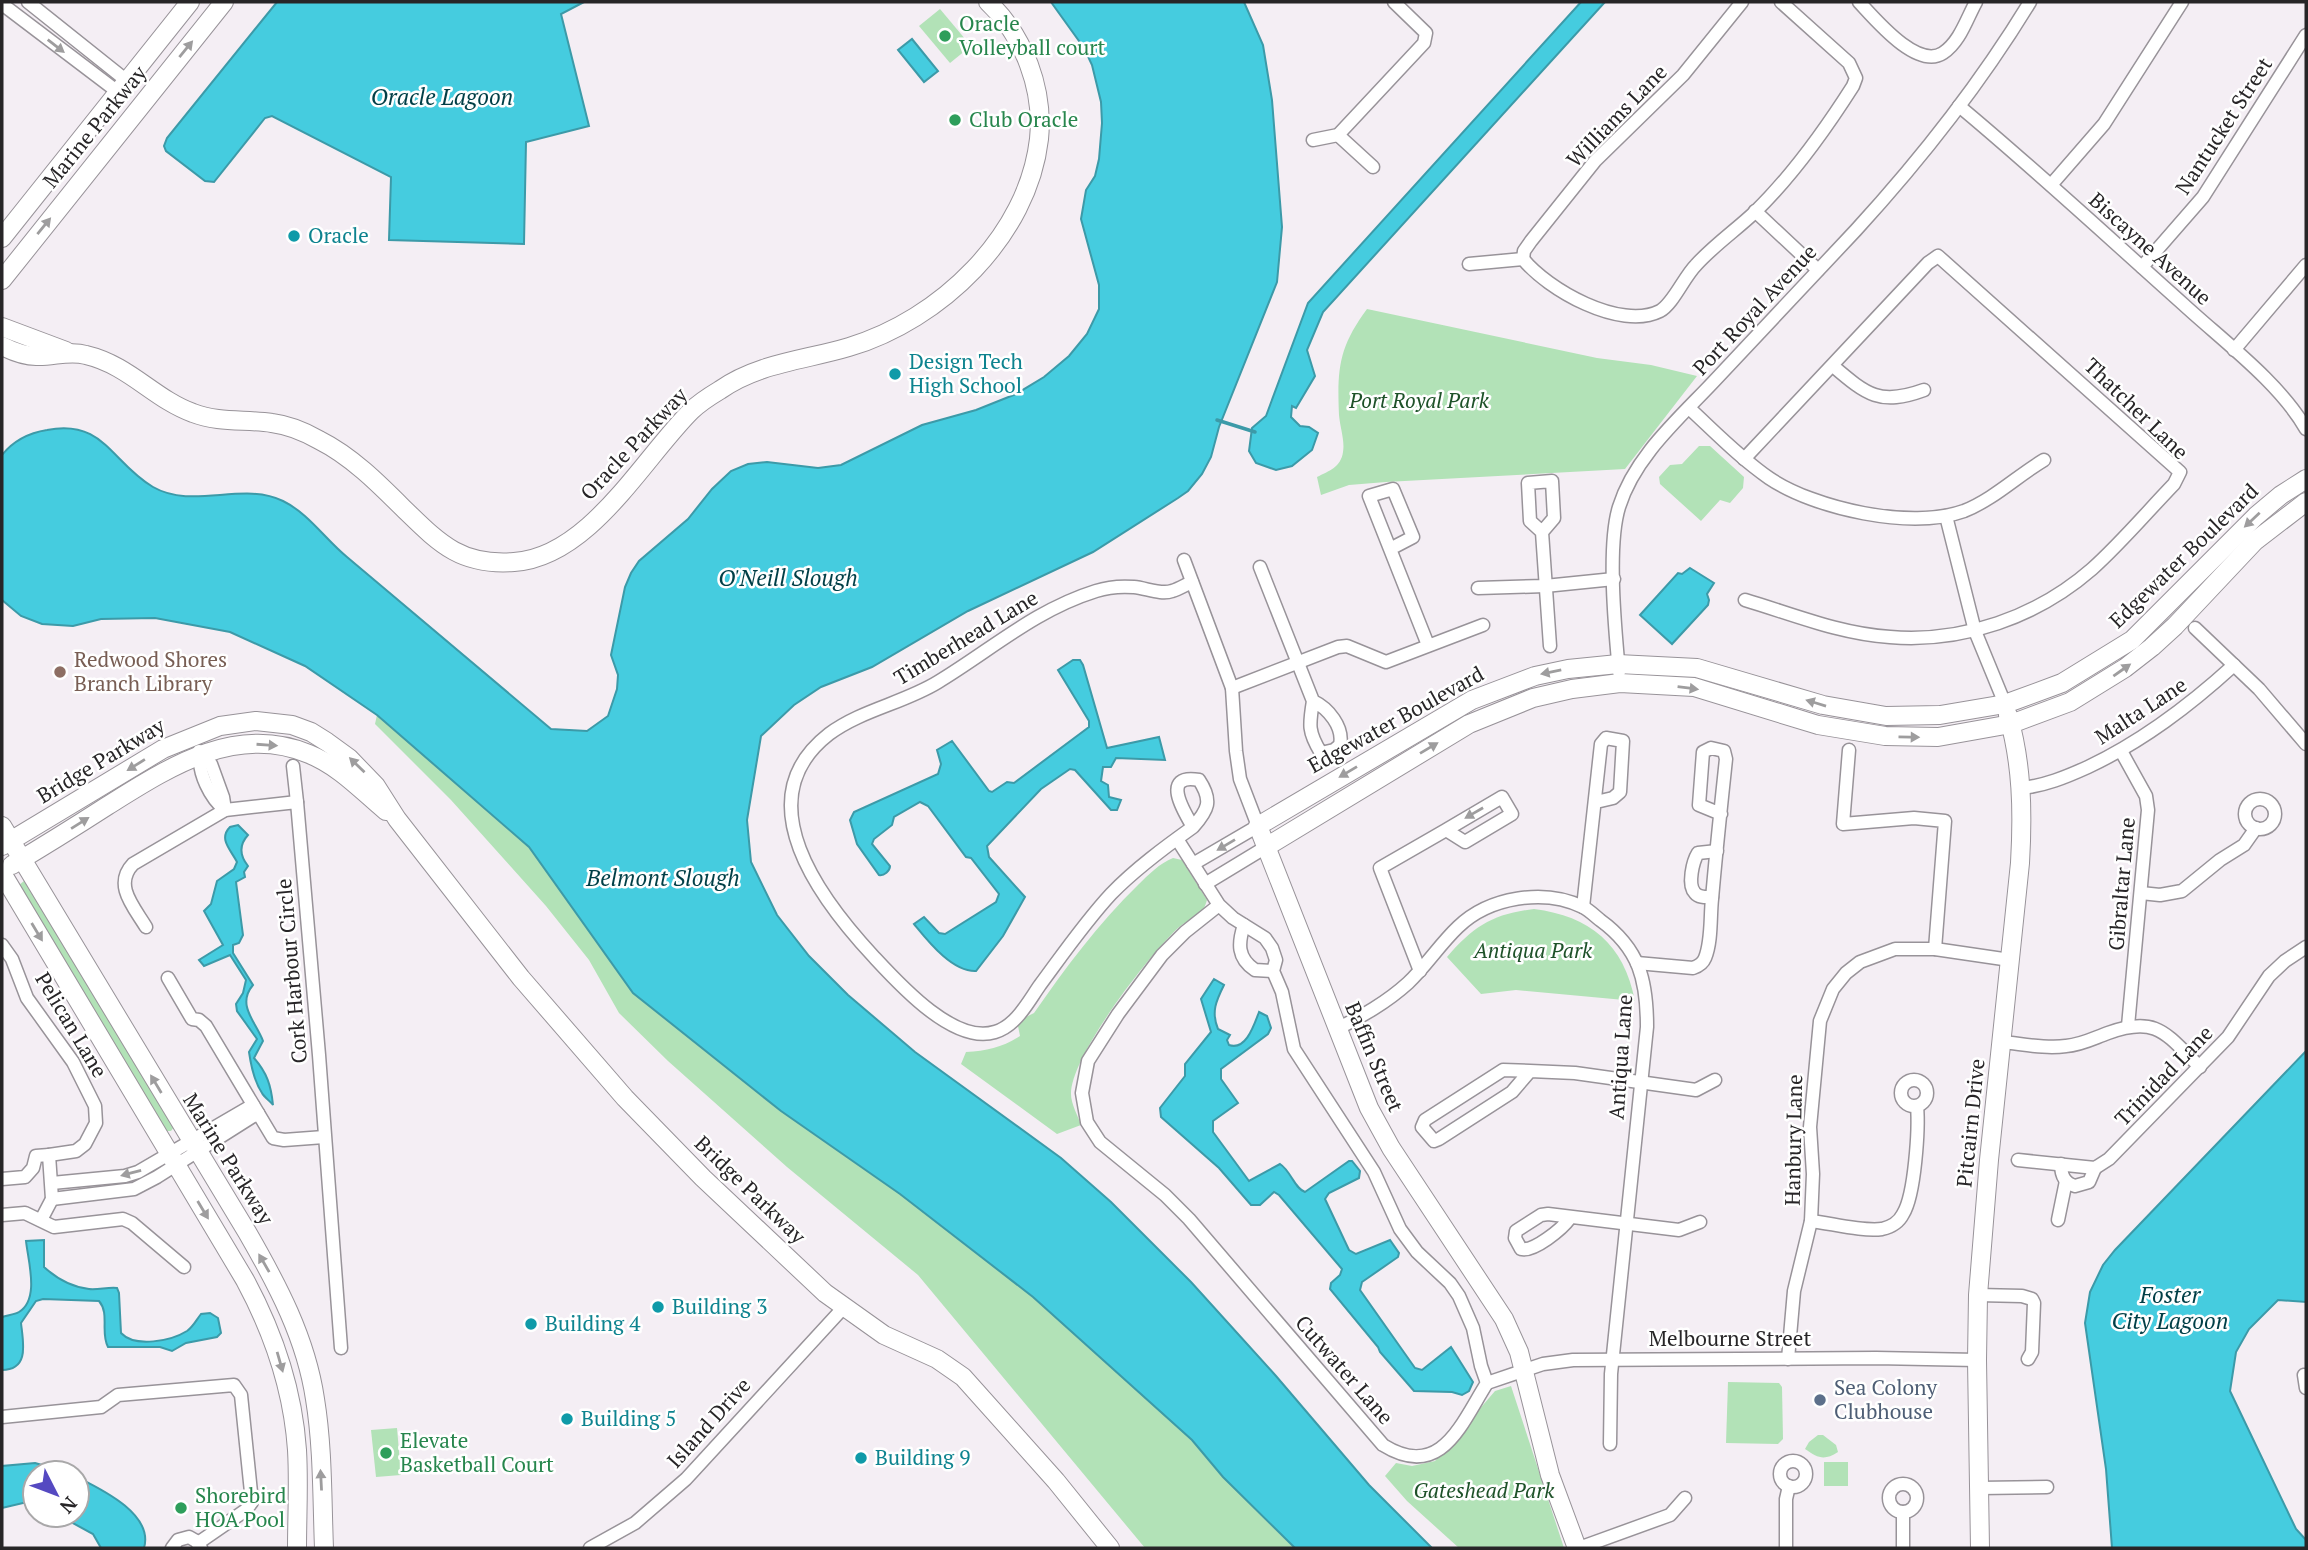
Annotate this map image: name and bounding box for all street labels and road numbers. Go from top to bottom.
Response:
street label: Nantucket Street [2168,51,2278,199]
street label: Williams Lane [1560,58,1673,173]
street label: Marine Parkway [36,59,152,193]
street label: Biscayne Avenue [2083,186,2218,311]
street label: Port Royal Avenue [1686,238,1822,381]
street label: Thatcher Lane [2079,351,2195,465]
street label: Oracle Parkway [574,381,693,506]
street label: Edgewater Boulevard [2103,477,2264,634]
street label: Timberhead Lane [888,583,1043,691]
street label: Edgewater Boulevard [1303,659,1489,779]
street label: Malta Lane [2089,670,2192,750]
street label: Bridge Parkway [31,711,170,809]
street label: Gibraltar Lane [2101,816,2141,952]
street label: Cork Harbour Circle [269,877,313,1065]
street label: Pelican Lane [29,967,114,1082]
street label: Antiqua Lane [1602,993,1638,1120]
street label: Baffin Street [1339,997,1411,1116]
street label: Trinidad Lane [2108,1019,2218,1132]
street label: Pitcairn Drive [1949,1057,1991,1189]
street label: Hanbury Lane [1778,1074,1808,1206]
street label: Marine Parkway [177,1088,281,1230]
street label: Bridge Parkway [689,1129,813,1250]
street label: Cutwater Lane [1290,1309,1400,1430]
street label: Melbourne Street [1649,1324,1811,1352]
street label: Island Drive [660,1371,756,1474]

